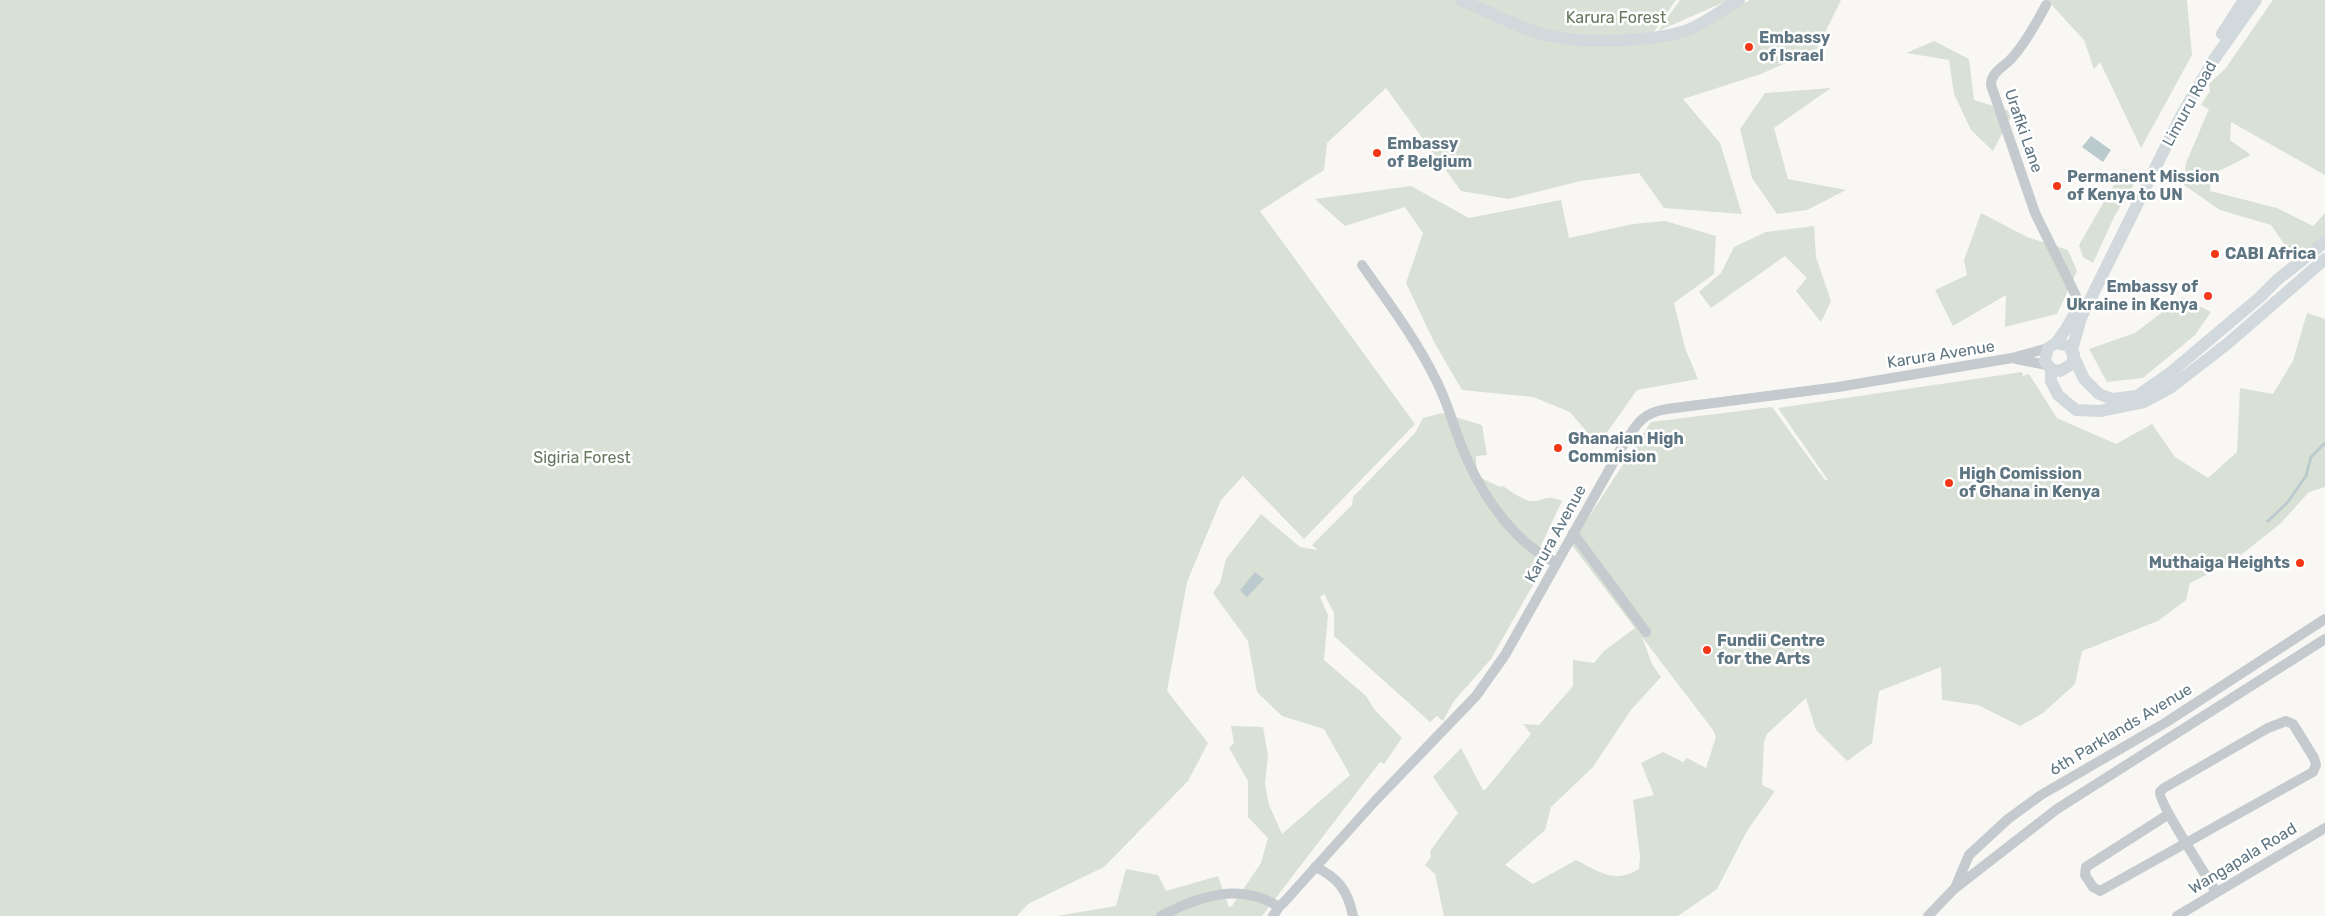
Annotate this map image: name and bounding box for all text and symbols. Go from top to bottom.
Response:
park label: Karura Forest [1566,8,1666,28]
place label: Embassy of Israel [1759,28,1830,66]
marker: Embassy of Israel [1743,41,1755,53]
street label: Limuru Road [2159,58,2221,150]
street label: Urafiki Lane [2000,87,2046,175]
place label: Embassy of Belgium [1387,134,1472,172]
marker: Embassy of Belgium [1371,147,1383,159]
place label: Permanent Mission of Kenya to UN [2067,167,2220,205]
marker: Permanent Mission of Kenya to UN [2051,180,2063,192]
place label: CABI Africa [2225,244,2316,264]
marker: CABI Africa [2209,248,2221,260]
place label: Embassy of Ukraine in Kenya [2066,277,2198,315]
marker: Embassy of Ukraine in Kenya [2202,290,2214,302]
street label: Karura Avenue [1886,337,1996,373]
place label: Ghanaian High Commision [1568,429,1684,467]
marker: Ghanaian High Commision [1552,442,1564,454]
park label: Sigiria Forest [533,448,631,468]
place label: High Comission of Ghana in Kenya [1959,464,2100,502]
marker: High Comission of Ghana in Kenya [1943,477,1955,489]
street label: Karura Avenue [1521,482,1591,586]
place label: Muthaiga Heights [2149,553,2290,573]
marker: Muthaiga Heights [2294,557,2306,569]
place label: Fundii Centre for the Arts [1717,631,1825,669]
marker: Fundii Centre for the Arts [1701,644,1713,656]
street label: 6th Parklands Avenue [2046,680,2196,780]
street label: Wangapala Road [2186,819,2300,899]

